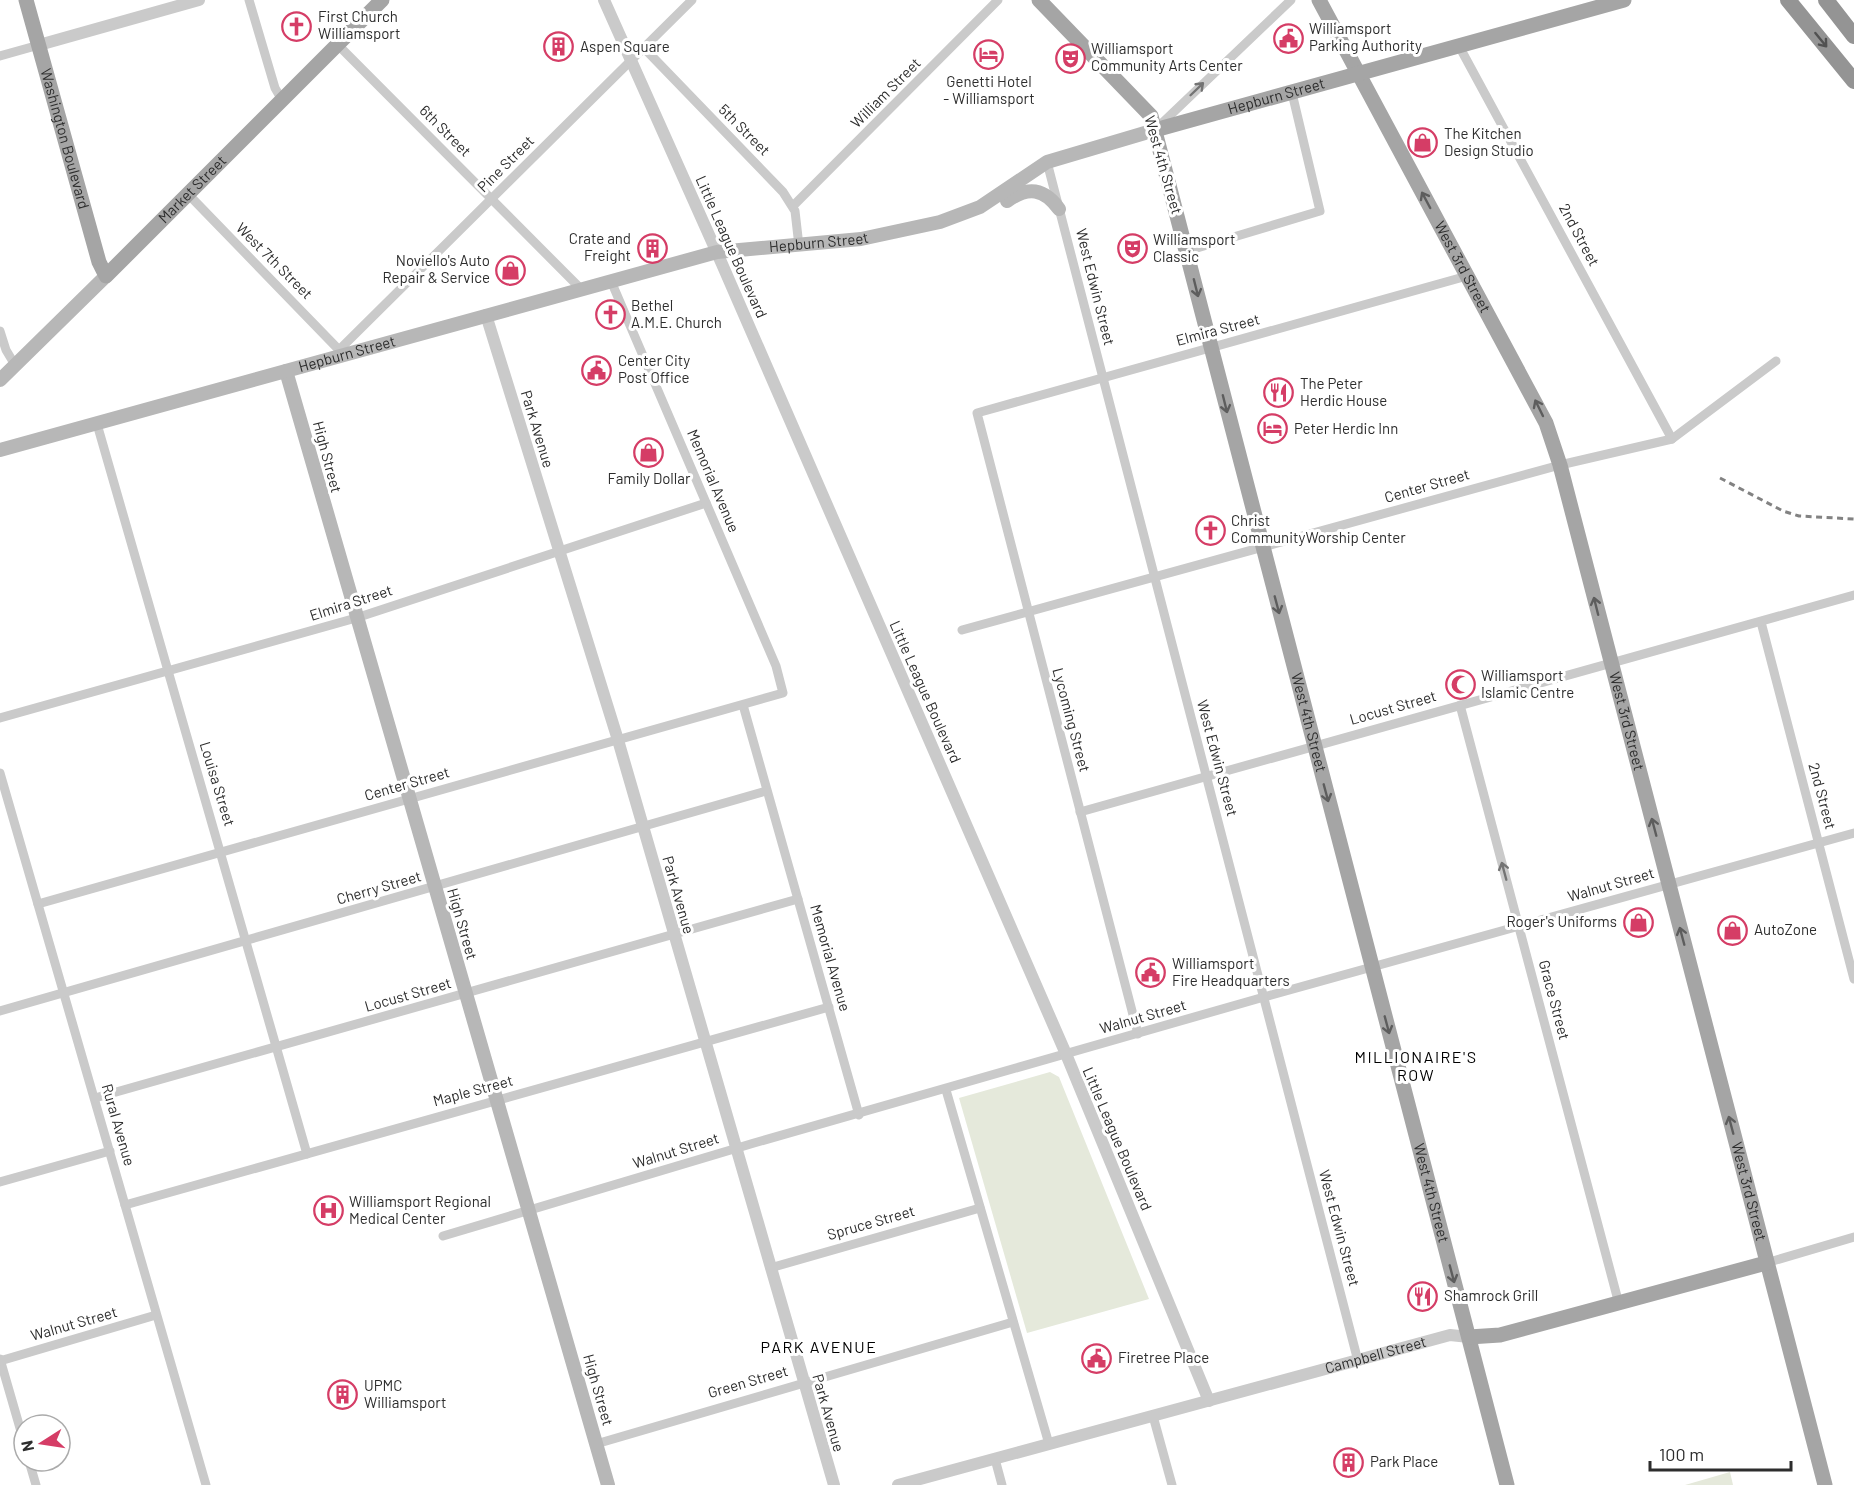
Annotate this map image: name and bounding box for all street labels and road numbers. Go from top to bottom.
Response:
street label: William Street [846,53,924,131]
street label: Washington Boulevard [37,66,94,211]
street label: Hepburn Street [1226,73,1327,117]
street label: 5th Street [715,100,774,159]
street label: 6th Street [416,101,475,160]
street label: West 4th Street [1141,113,1187,216]
street label: Pine Street [473,131,537,195]
street label: Market Street [154,151,229,226]
street label: Little League Boulevard [692,173,771,321]
street label: 2nd Street [1556,200,1604,269]
street label: West 7th Street [233,218,317,302]
street label: West 3rd Street [1431,218,1495,315]
street label: West Edwin Street [1073,226,1119,347]
street label: Hepburn Street [768,228,870,255]
street label: Elmira Street [1174,309,1262,349]
street label: Hepburn Street [296,331,397,375]
street label: Park Avenue [518,388,558,470]
street label: High Street [310,419,346,495]
street label: Memorial Avenue [684,426,744,535]
street label: Center Street [1382,464,1471,506]
street label: Elmira Street [307,580,394,624]
street label: Little League Boulevard [886,618,965,766]
street label: Lycoming Street [1049,666,1095,774]
street label: West 3rd Street [1606,670,1649,772]
street label: West 4th Street [1288,671,1331,774]
street label: Locust Street [1347,686,1438,728]
street label: West Edwin Street [1194,698,1242,818]
street label: Louisa Street [197,739,239,828]
street label: 2nd Street [1805,760,1840,831]
street label: Center Street [362,762,451,804]
street label: Park Avenue [659,854,699,936]
street label: Walnut Street [1565,863,1656,905]
street label: Cherry Street [334,866,423,908]
street label: High Street [444,886,482,962]
street label: Memorial Avenue [807,902,855,1013]
street label: Grace Street [1536,958,1574,1042]
street label: Locust Street [362,973,453,1015]
street label: Walnut Street [1097,995,1188,1037]
street label: Little League Boulevard [1080,1064,1156,1213]
street label: Maple Street [431,1071,515,1109]
street label: Rural Avenue [99,1082,139,1168]
street label: Walnut Street [630,1128,721,1172]
street label: West 3rd Street [1728,1140,1771,1243]
street label: West 4th Street [1410,1141,1454,1244]
street label: West Edwin Street [1316,1168,1364,1288]
street label: Spruce Street [825,1201,917,1243]
street label: Walnut Street [28,1302,119,1344]
street label: Campbell Street [1323,1332,1428,1377]
street label: High Street [580,1352,618,1428]
street label: Green Street [706,1361,790,1401]
street label: Park Avenue [809,1372,849,1454]

